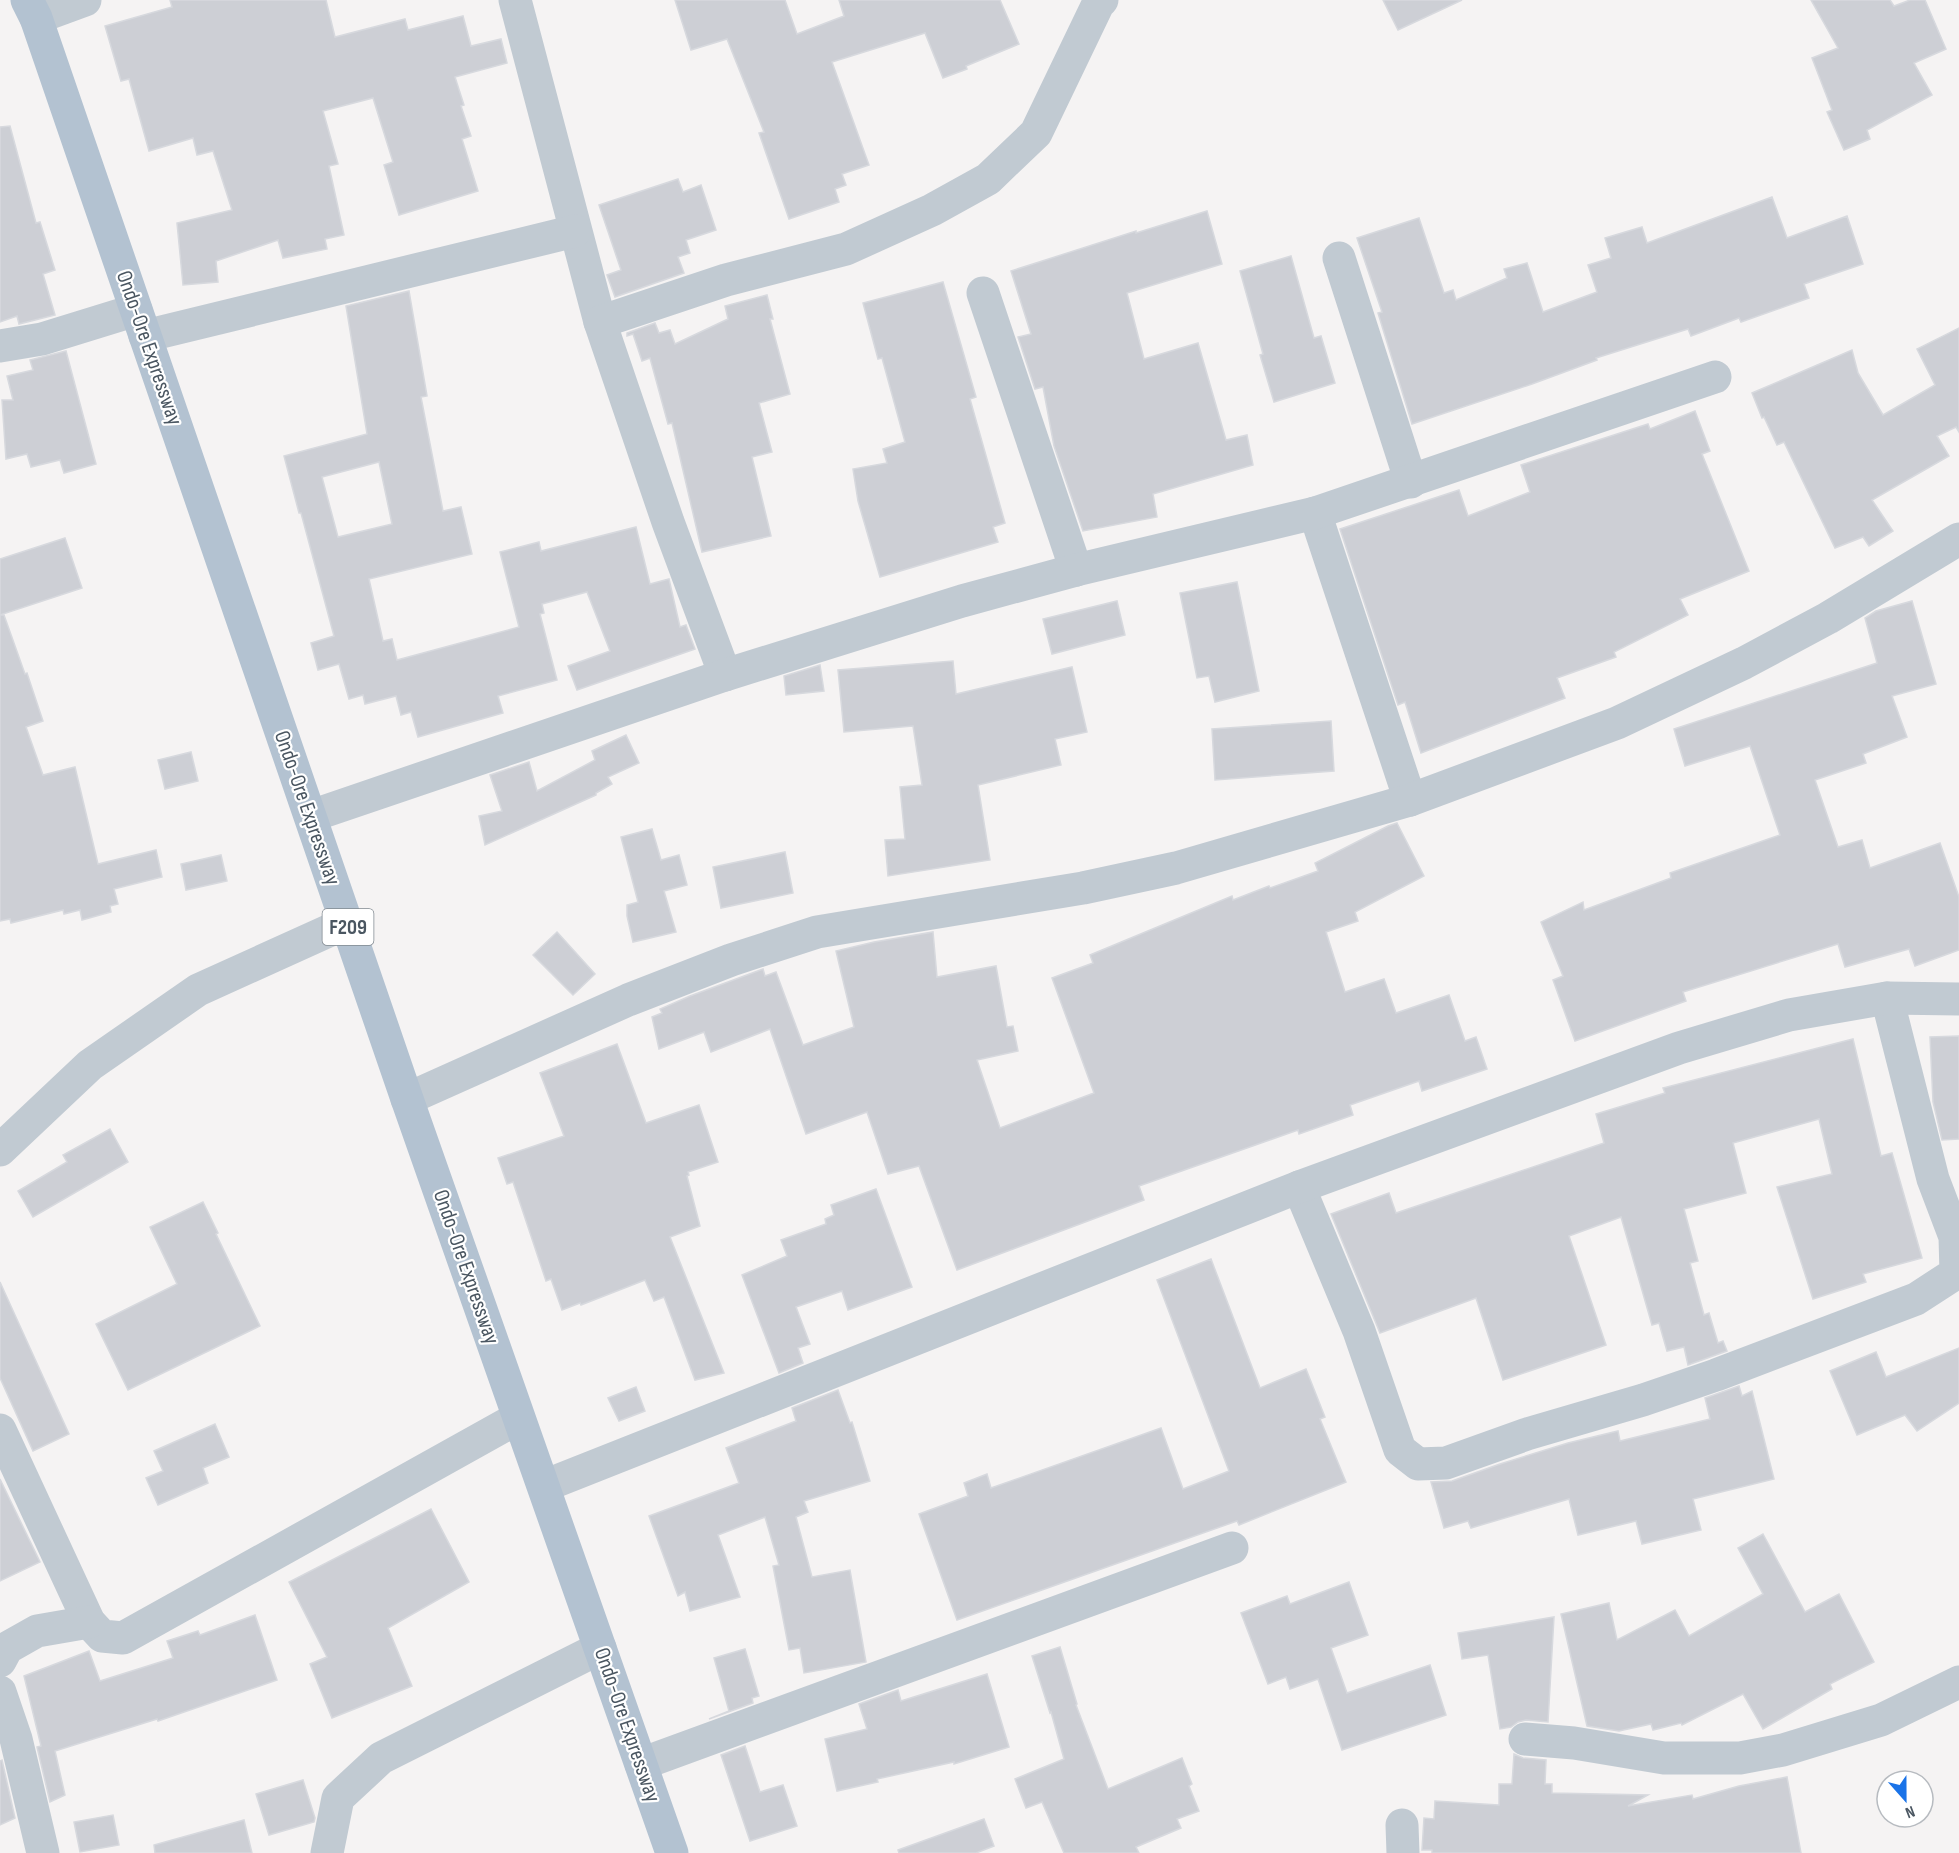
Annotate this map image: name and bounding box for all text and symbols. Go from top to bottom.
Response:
street label: Ondo-Ore Expressway [110,267,188,429]
street label: Ondo-Ore Expressway [268,727,346,889]
road number: F209 [322,909,374,945]
street label: Ondo-Ore Expressway [427,1186,505,1348]
street label: Ondo-Ore Expressway [588,1644,666,1806]
north arrow [1875,1769,1935,1829]
text: N [1902,1801,1917,1822]

